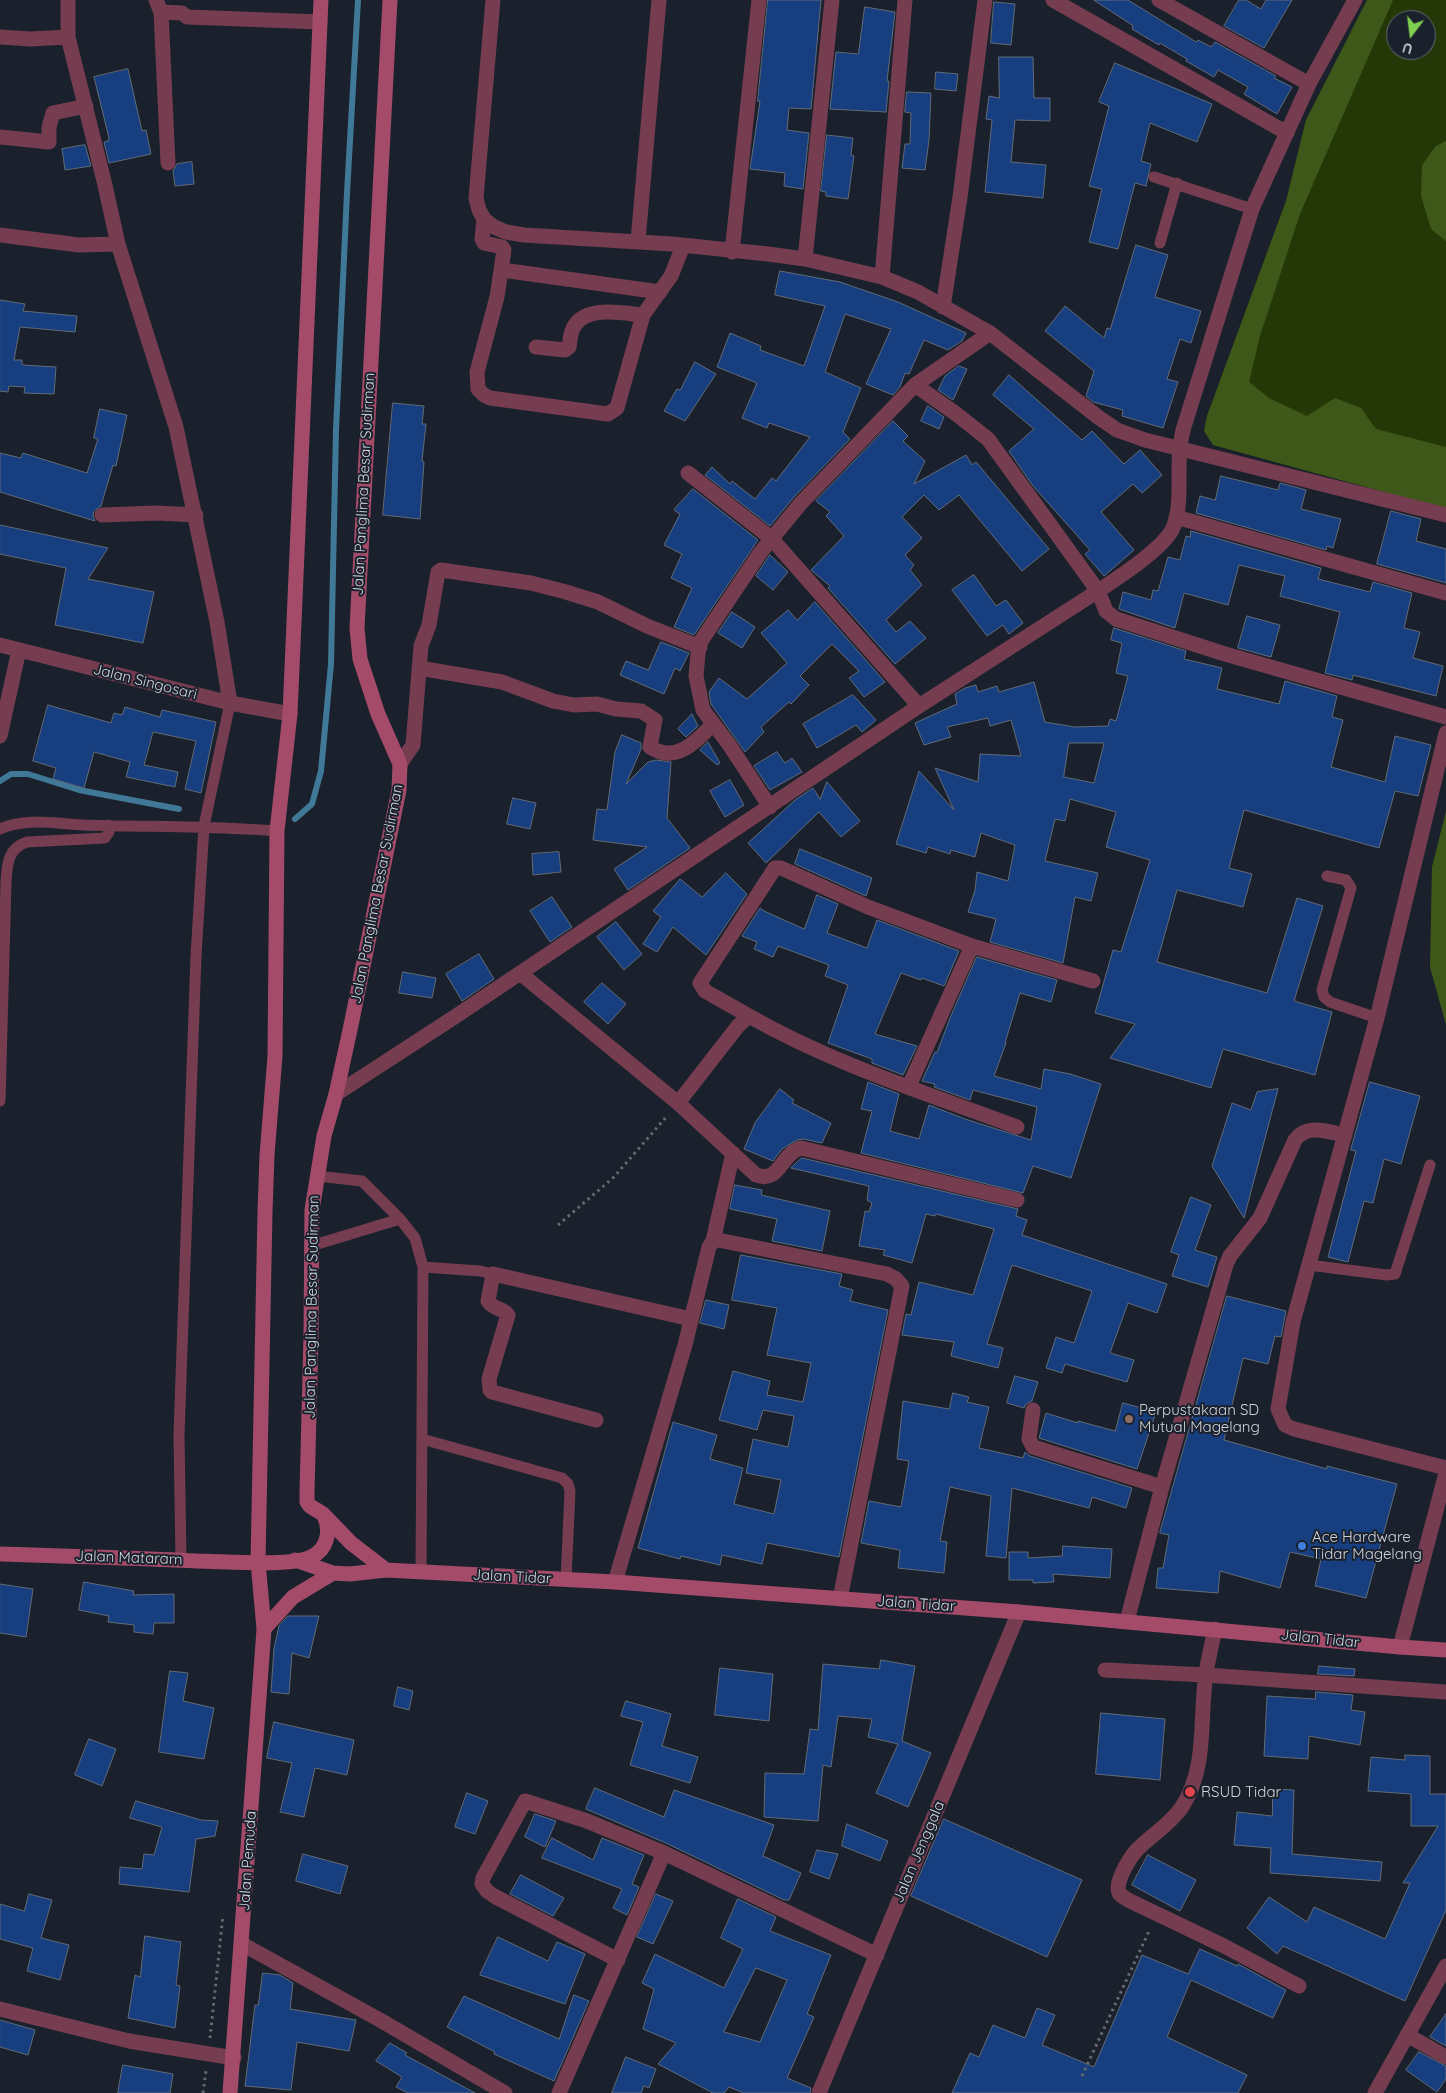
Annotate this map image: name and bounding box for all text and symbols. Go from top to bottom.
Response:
north arrow [1386,10,1436,60]
text: U [1400,39,1414,58]
street label: Jalan Panglima Besar Sudirman [349,372,379,596]
street label: Jalan Singosari [91,660,199,704]
street label: Jalan Panglima Besar Sudirman [347,783,407,1005]
street label: Jalan Panglima Besar Sudirman [301,1195,323,1419]
place label: Perpustakaan SD Mutual Magelang [1139,1401,1260,1436]
marker: Perpustakaan SD Mutual Magelang [1123,1413,1135,1425]
place label: Ace Hardware Tidar Magelang [1312,1528,1422,1563]
marker: Ace Hardware Tidar Magelang [1296,1540,1308,1552]
street label: Jalan Mataram [75,1547,183,1569]
street label: Jalan Tidar [472,1566,552,1588]
street label: Jalan Tidar [876,1592,956,1616]
street label: Jalan Tidar [1280,1626,1360,1652]
place label: RSUD Tidar [1201,1783,1281,1801]
marker: RSUD Tidar [1183,1785,1197,1799]
street label: Jalan Jenggala [889,1798,949,1906]
street label: Jalan Pemuda [236,1810,260,1912]

